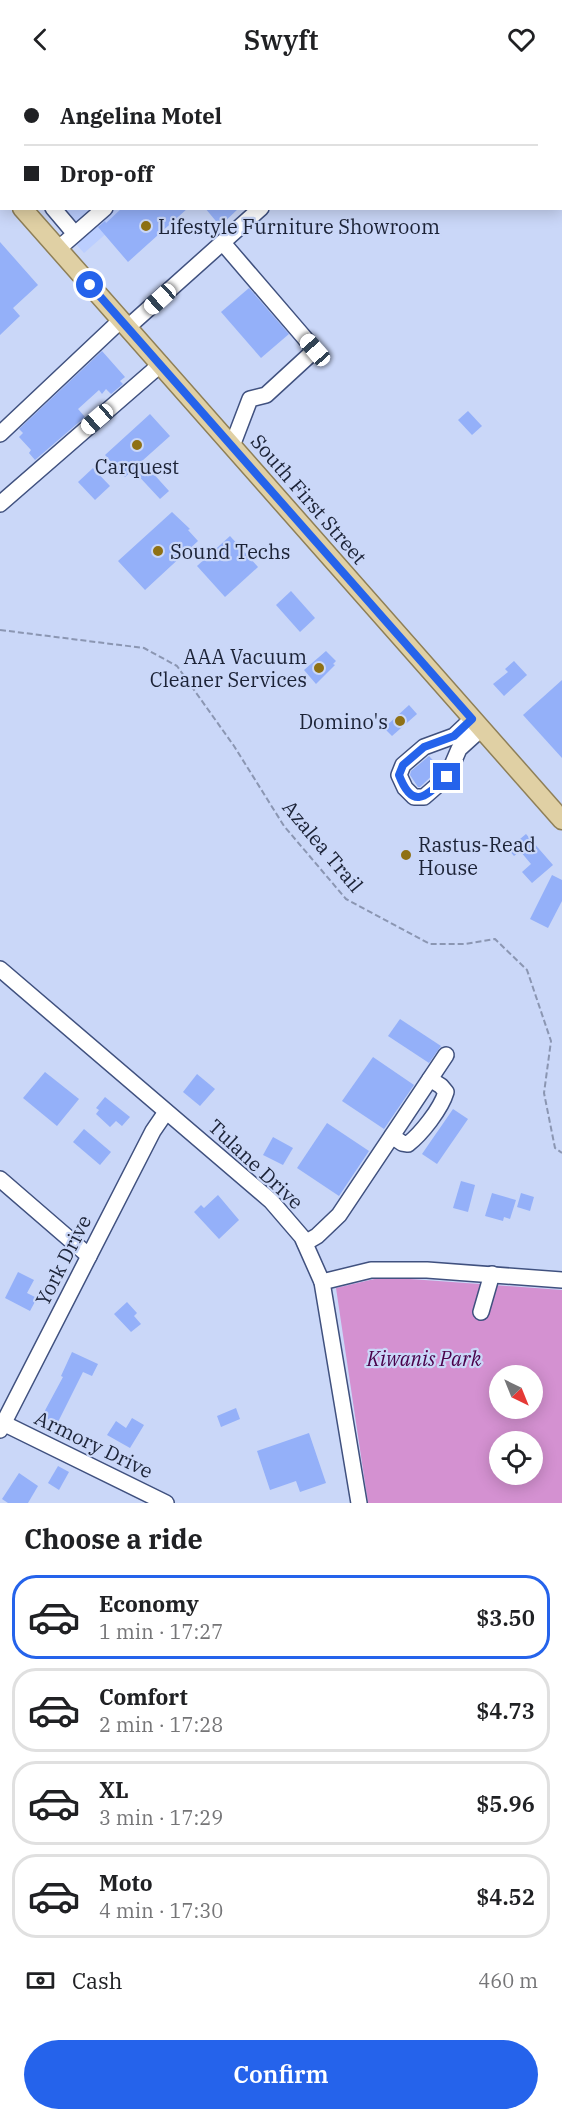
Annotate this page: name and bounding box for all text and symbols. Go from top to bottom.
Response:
text: Swyft [244,22,318,57]
icon: back [24,23,57,56]
icon: heart [505,23,538,56]
text: Angelina Motel [60,101,222,130]
text: Drop-off [60,159,154,188]
place label: Lifestyle Furniture Showroom [158,213,440,240]
marker: Lifestyle Furniture Showroom [139,219,153,233]
route start [76,271,103,298]
car [141,280,179,318]
car [296,331,334,369]
car [78,400,116,438]
street label: South First Street [245,428,373,570]
marker: Carquest [130,438,144,452]
place label: Carquest [95,453,179,480]
place label: Sound Techs [170,538,290,565]
marker: Sound Techs [151,544,165,558]
place label: AAA Vacuum Cleaner Services [150,643,307,693]
marker: AAA Vacuum Cleaner Services [312,661,326,675]
place label: Domino's [299,708,388,735]
marker: Domino's [393,714,407,728]
route end [433,763,460,790]
street label: Azalea Trail [277,794,369,898]
place label: Rastus-Read House [418,831,536,881]
marker: Rastus-Read House [399,848,413,862]
street label: Tulane Drive [203,1113,309,1215]
street label: York Drive [29,1210,97,1310]
park label: Kiwanis Park [366,1345,482,1372]
north arrow [489,1365,543,1419]
map controls [489,1365,543,1485]
street label: Armory Drive [30,1404,158,1484]
button: locate [489,1431,543,1485]
text: Choose a ride [24,1521,203,1556]
text: Economy [99,1589,199,1618]
icon: car [27,1590,81,1644]
text: $3.50 [476,1603,535,1632]
text: 1 min · 17:27 [99,1618,223,1645]
text: Comfort [99,1682,188,1711]
icon: car [27,1683,81,1737]
text: $4.73 [476,1696,535,1725]
text: 2 min · 17:28 [99,1711,223,1738]
text: XL [99,1775,129,1804]
icon: car [27,1776,81,1830]
text: $5.96 [476,1789,535,1818]
text: 3 min · 17:29 [99,1804,223,1831]
text: Moto [99,1868,153,1897]
icon: car [27,1869,81,1923]
text: $4.52 [476,1882,535,1911]
text: 4 min · 17:30 [99,1897,223,1924]
icon: cash [24,1964,57,1997]
text: Cash [72,1966,123,1995]
text: 460 m [478,1967,538,1994]
button: Confirm [24,2040,538,2109]

